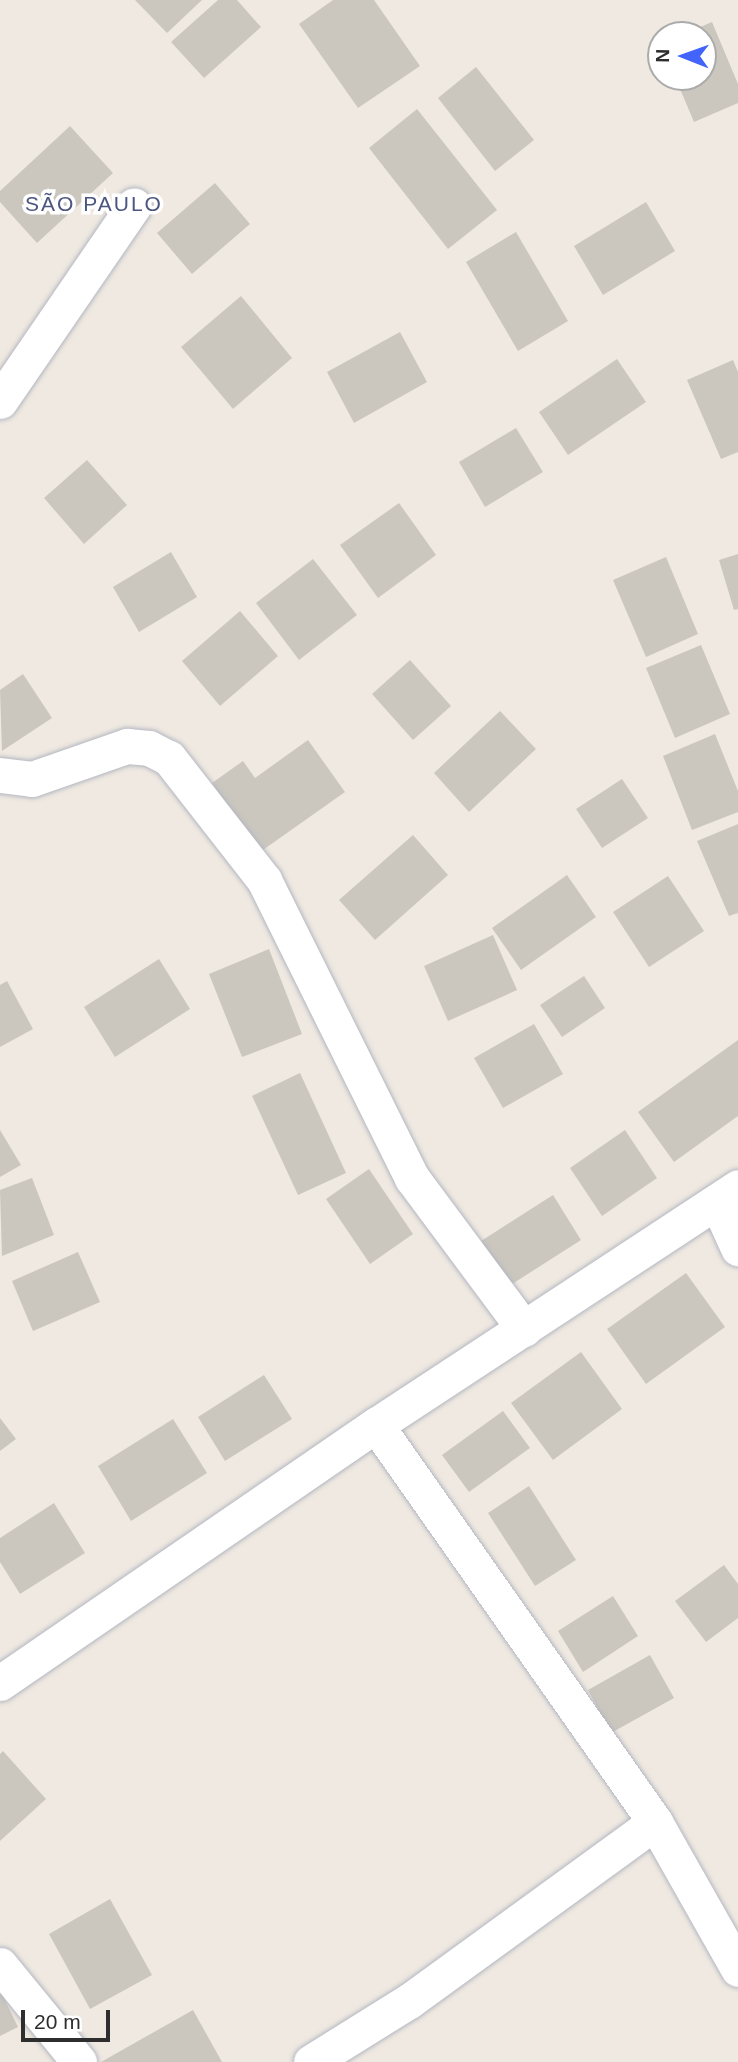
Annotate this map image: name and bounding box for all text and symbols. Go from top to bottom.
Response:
north arrow [647,21,717,91]
text: N [652,49,673,63]
district label: SÃO PAULO [26,191,162,217]
scale bar [24,1996,114,2040]
text: 20 m [34,2010,81,2033]

